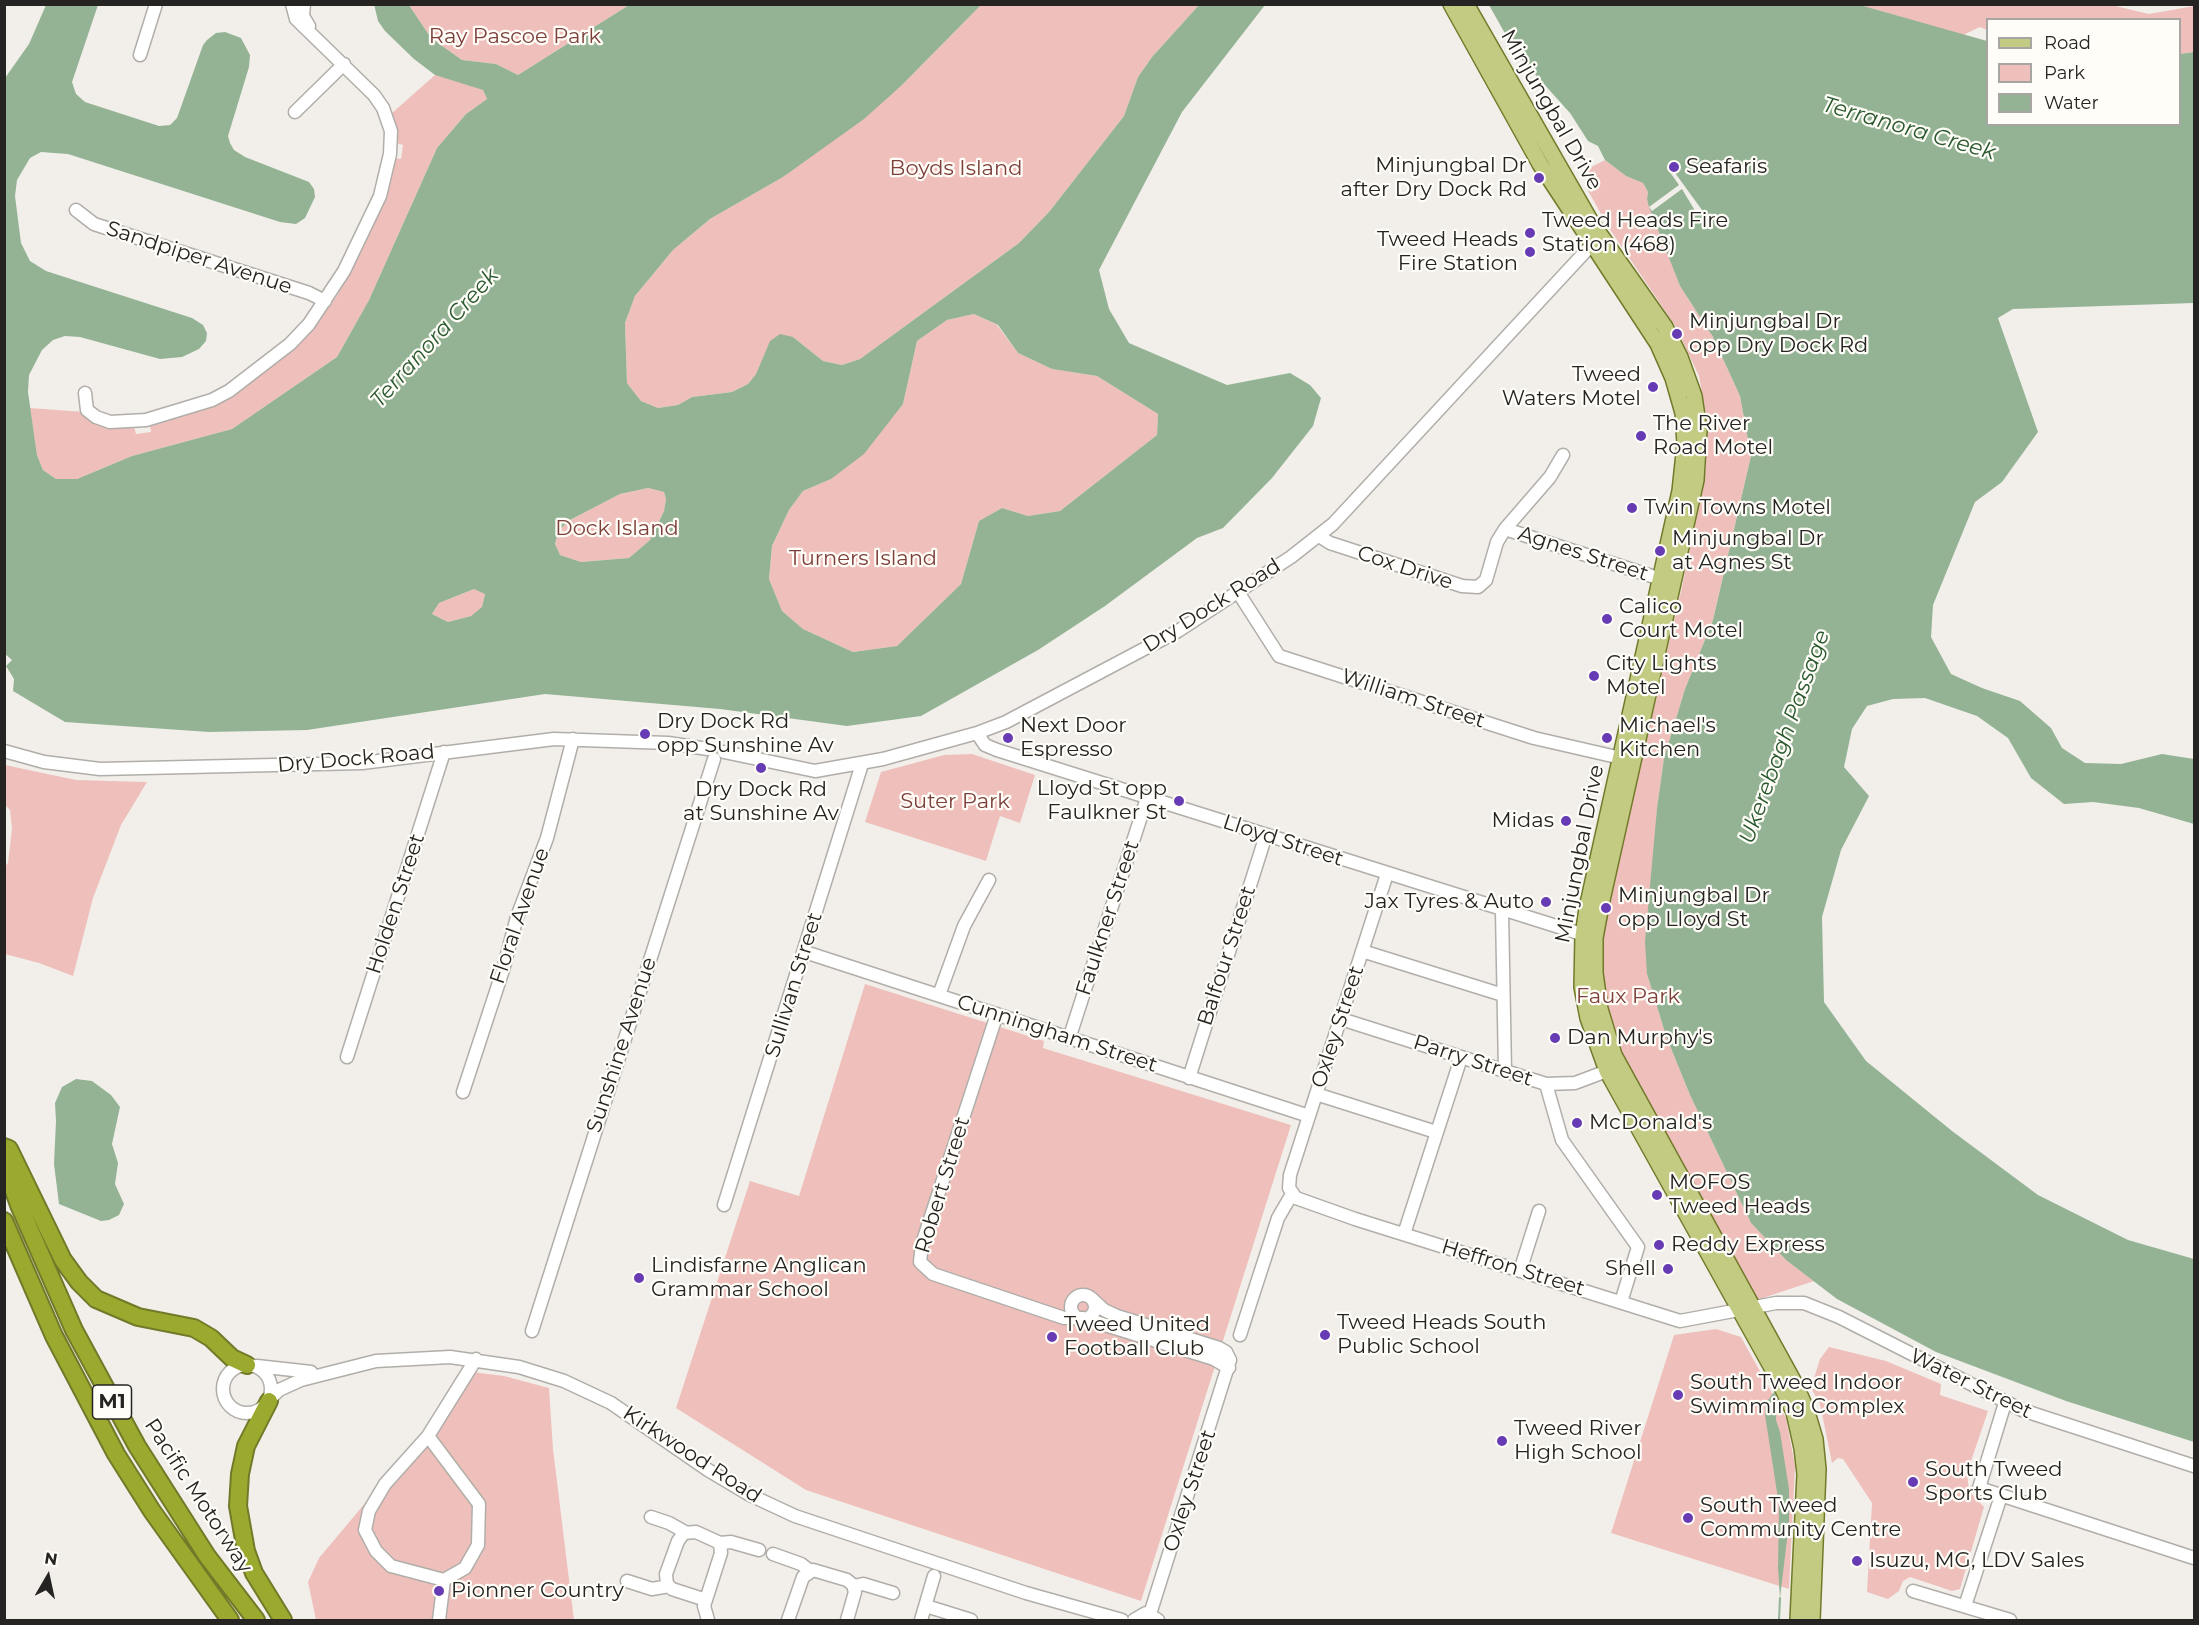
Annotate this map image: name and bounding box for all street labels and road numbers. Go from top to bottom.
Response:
street label: Minjungbal Drive [1495,25,1607,195]
street label: Sandpiper Avenue [103,216,295,300]
street label: Agnes Street [1515,521,1651,587]
street label: Cox Drive [1354,541,1456,595]
street label: Dry Dock Road [1138,554,1286,658]
street label: William Street [1338,664,1488,734]
street label: Dry Dock Road [276,740,436,778]
street label: Minjungbal Drive [1550,763,1610,945]
street label: Lloyd Street [1220,810,1346,872]
street label: Holden Street [361,831,431,977]
street label: Faulkner Street [1071,837,1145,999]
street label: Floral Avenue [485,845,555,987]
street label: Balfour Street [1193,883,1261,1029]
street label: Sullivan Street [760,909,828,1061]
street label: Sunshine Avenue [582,954,662,1136]
street label: Oxley Street [1306,963,1370,1091]
street label: Cunningham Street [954,990,1160,1078]
street label: Parry Street [1410,1030,1536,1092]
street label: Robert Street [910,1114,976,1256]
street label: Heffron Street [1438,1234,1588,1302]
street label: Water Street [1906,1344,2036,1424]
road number: M1 [92,1385,132,1419]
street label: Kirkwood Road [618,1401,766,1509]
street label: Pacific Motorway [139,1414,257,1578]
street label: Oxley Street [1158,1427,1222,1555]

